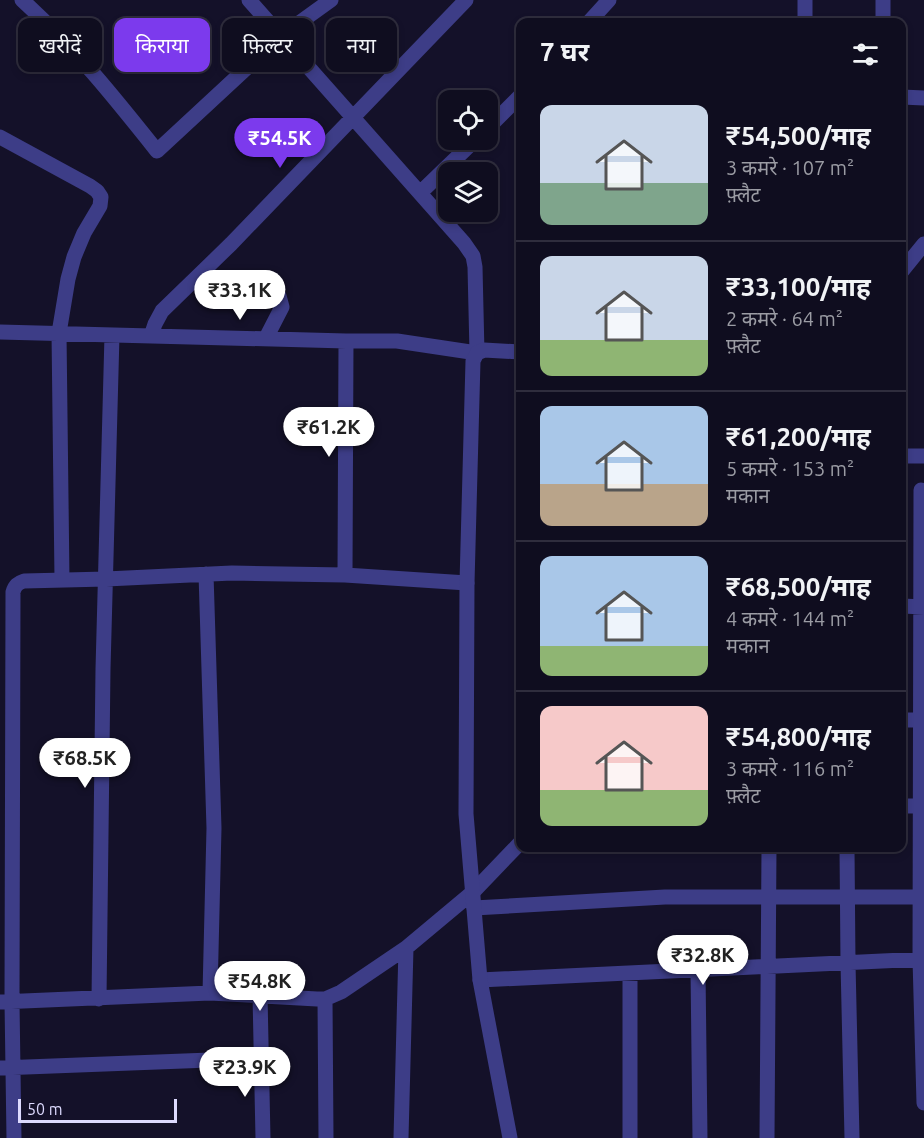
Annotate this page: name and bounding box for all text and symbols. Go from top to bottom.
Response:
chip: खरीदें [18,18,102,72]
chip: किराया [114,18,210,72]
chip: फ़िल्टर [222,18,314,72]
chip: नया [326,18,397,72]
text: 7 घर [540,37,589,66]
icon: filters [849,38,882,71]
map controls [438,90,498,222]
button: locate [438,90,498,150]
pin: ₹54.5K [231,118,329,169]
text: ₹54,500/माह [726,121,871,150]
text: ₹54.5K [248,126,312,149]
icon: home [588,129,660,201]
text: 3 कमरे · 107 m² [726,156,854,179]
button: layers [438,162,498,222]
text: फ़्लैट [726,183,761,206]
pin: ₹33.1K [191,270,289,321]
text: ₹33,100/माह [726,272,871,301]
text: ₹33.1K [208,278,272,301]
icon: home [588,280,660,352]
text: 2 कमरे · 64 m² [726,307,843,330]
text: फ़्लैट [726,334,761,357]
pin: ₹61.2K [280,407,378,458]
text: ₹61.2K [297,415,361,438]
text: ₹61,200/माह [726,422,871,451]
icon: home [588,430,660,502]
text: 5 कमरे · 153 m² [726,457,854,480]
text: मकान [726,484,770,507]
text: ₹68,500/माह [726,572,871,601]
icon: home [588,580,660,652]
text: 4 कमरे · 144 m² [726,607,854,630]
text: मकान [726,634,770,657]
text: ₹54,800/माह [726,722,871,751]
icon: home [588,730,660,802]
pin: ₹68.5K [36,738,134,789]
text: ₹68.5K [53,746,117,769]
text: 3 कमरे · 116 m² [726,757,854,780]
text: फ़्लैट [726,784,761,807]
pin: ₹32.8K [654,935,752,986]
text: ₹32.8K [671,943,735,966]
pin: ₹54.8K [211,961,309,1012]
text: ₹54.8K [228,969,292,992]
pin: ₹23.9K [196,1047,294,1098]
text: ₹23.9K [213,1055,277,1078]
scale bar [18,1096,177,1124]
text: 50 m [27,1100,63,1118]

